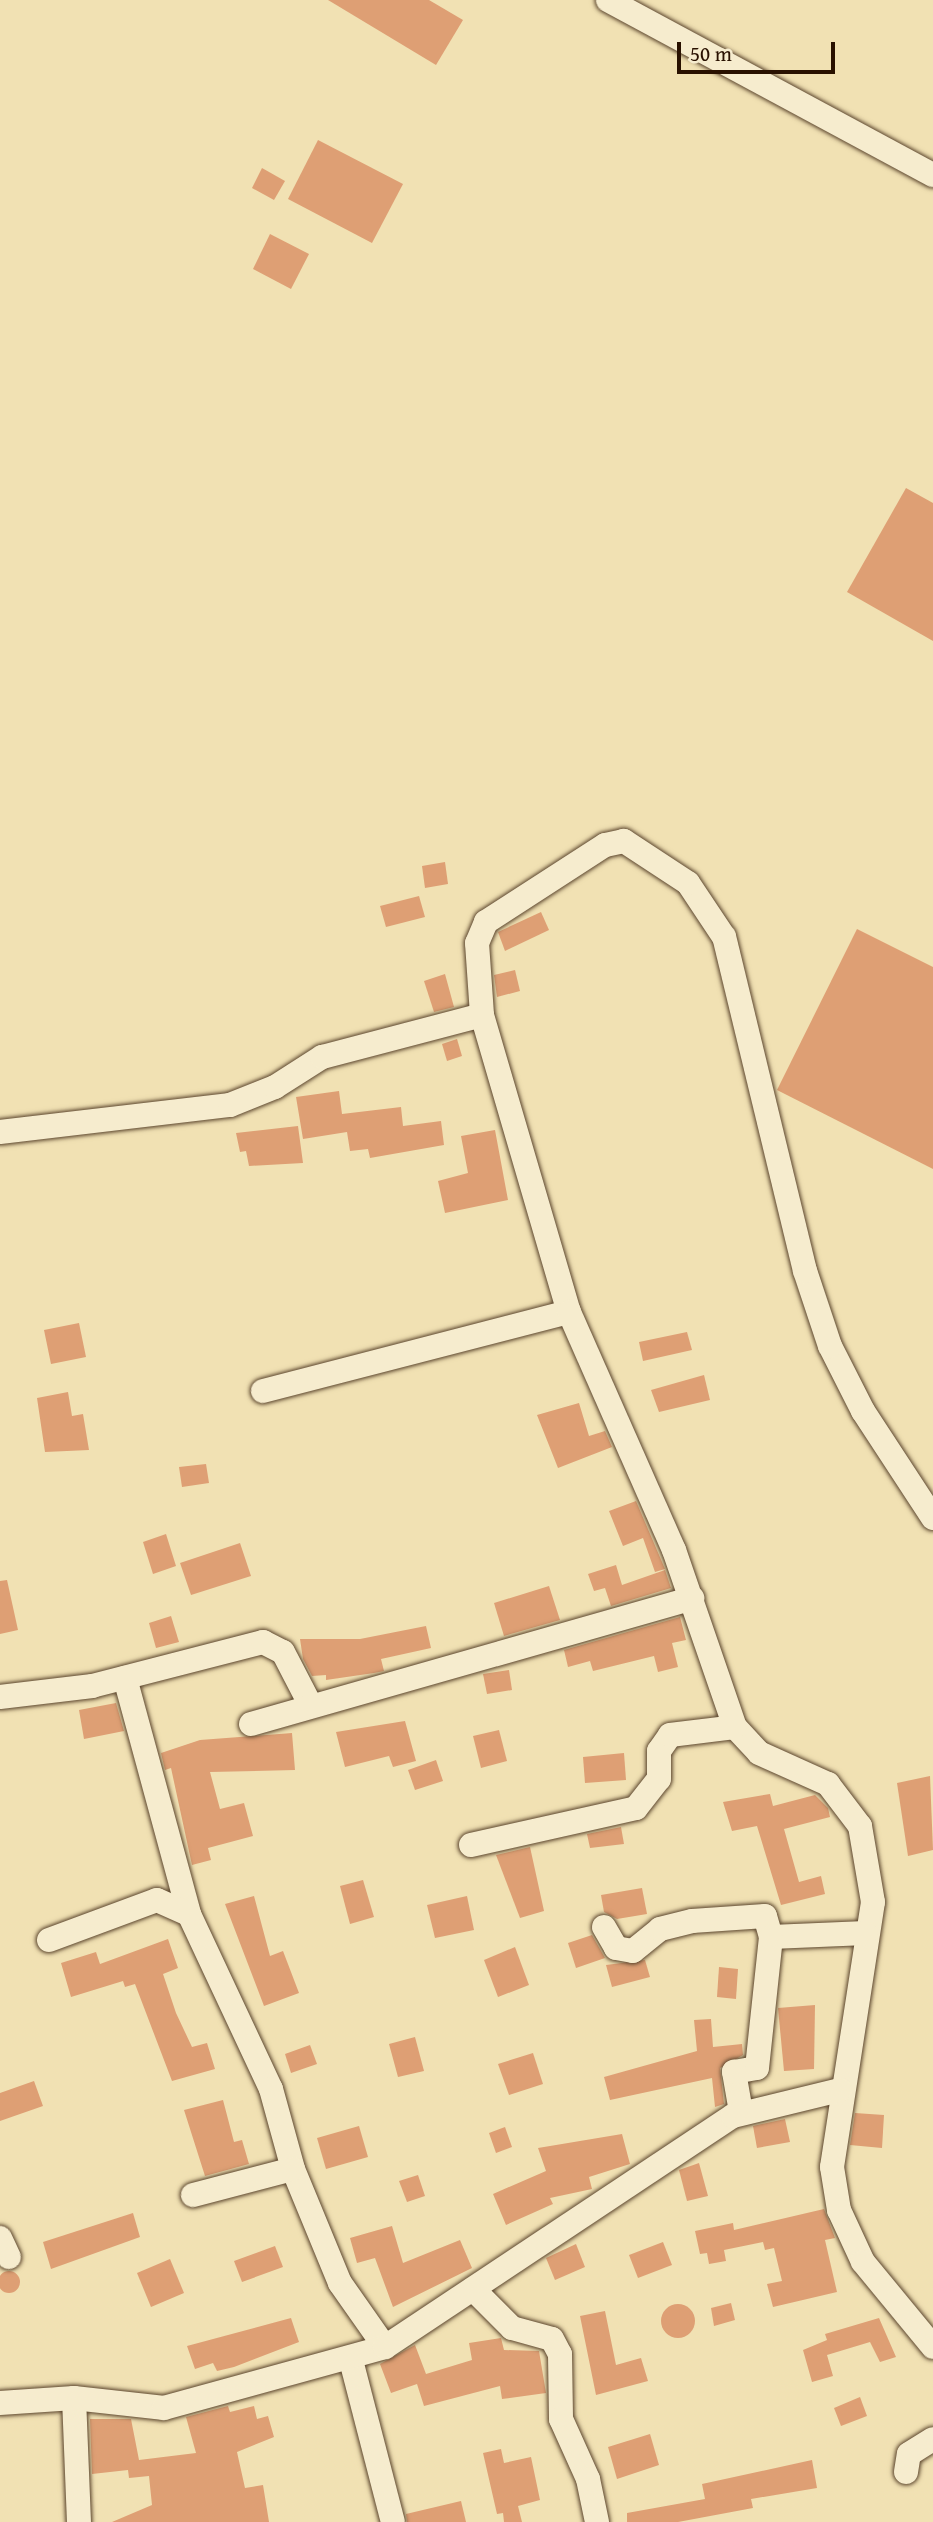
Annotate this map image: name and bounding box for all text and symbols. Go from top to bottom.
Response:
scale bar [681,28,838,72]
text: 50 m [690,38,732,69]

